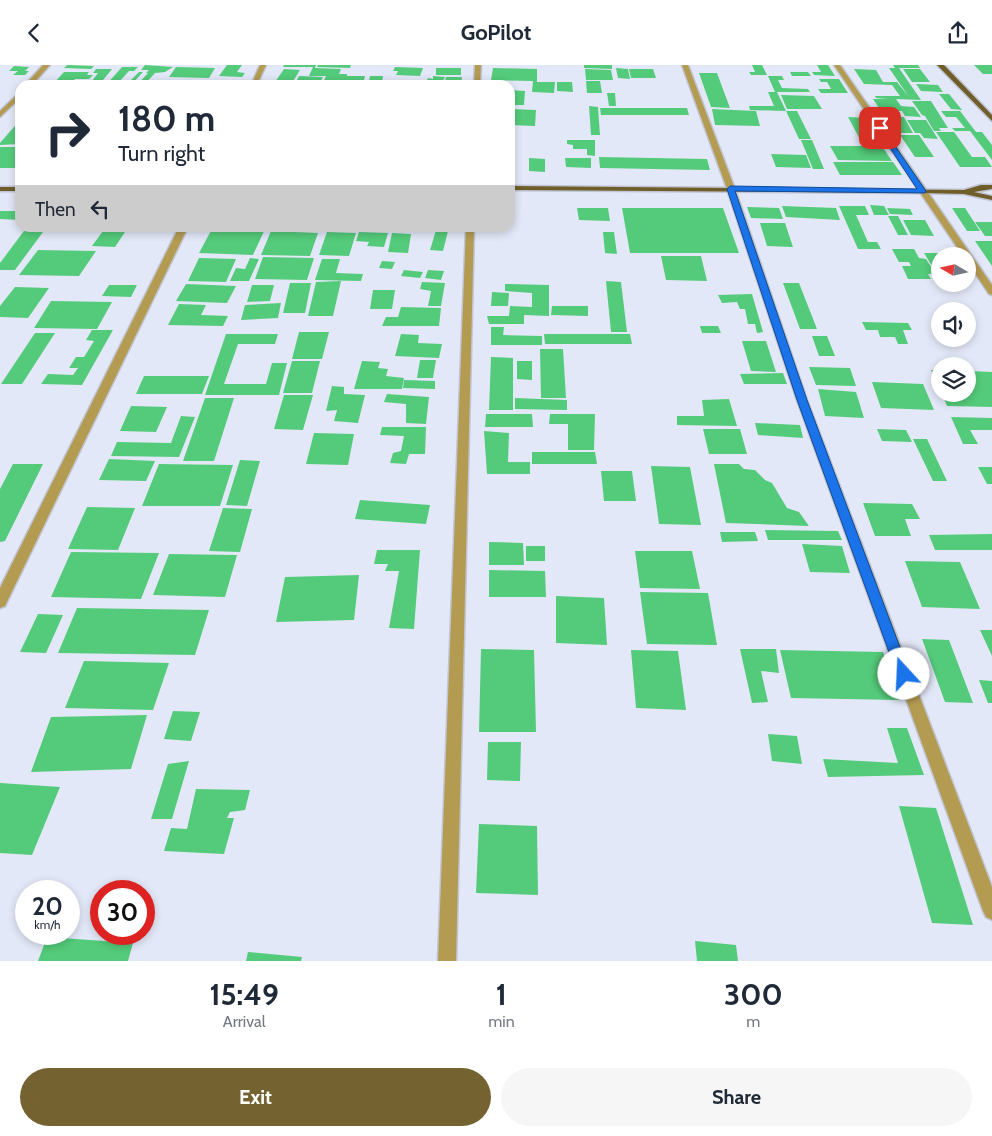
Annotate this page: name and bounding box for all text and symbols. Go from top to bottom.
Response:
icon: back [20,19,48,47]
text: GoPilot [461,19,531,46]
icon: share [944,19,972,47]
text: 180 m [118,97,215,140]
icon: right [35,100,100,165]
pin [859,107,901,149]
icon: arrive [866,114,894,142]
text: Turn right [118,140,205,167]
icon: left [86,195,114,223]
text: Then [35,198,76,221]
north arrow [931,247,976,293]
map controls [931,247,976,402]
button: sound [931,302,976,347]
button: layers [931,357,976,402]
position arrow [877,647,929,699]
speed limit sign: 30 [90,880,155,945]
text: 20 [32,891,63,921]
text: km/h [34,917,61,932]
text: 15:49 [209,976,279,1013]
text: 1 [496,976,507,1013]
text: 300 [724,976,783,1013]
text: Arrival [223,1012,265,1031]
text: min [488,1012,515,1031]
text: m [746,1012,760,1031]
button: Exit [20,1068,491,1126]
button: Share [501,1068,972,1126]

